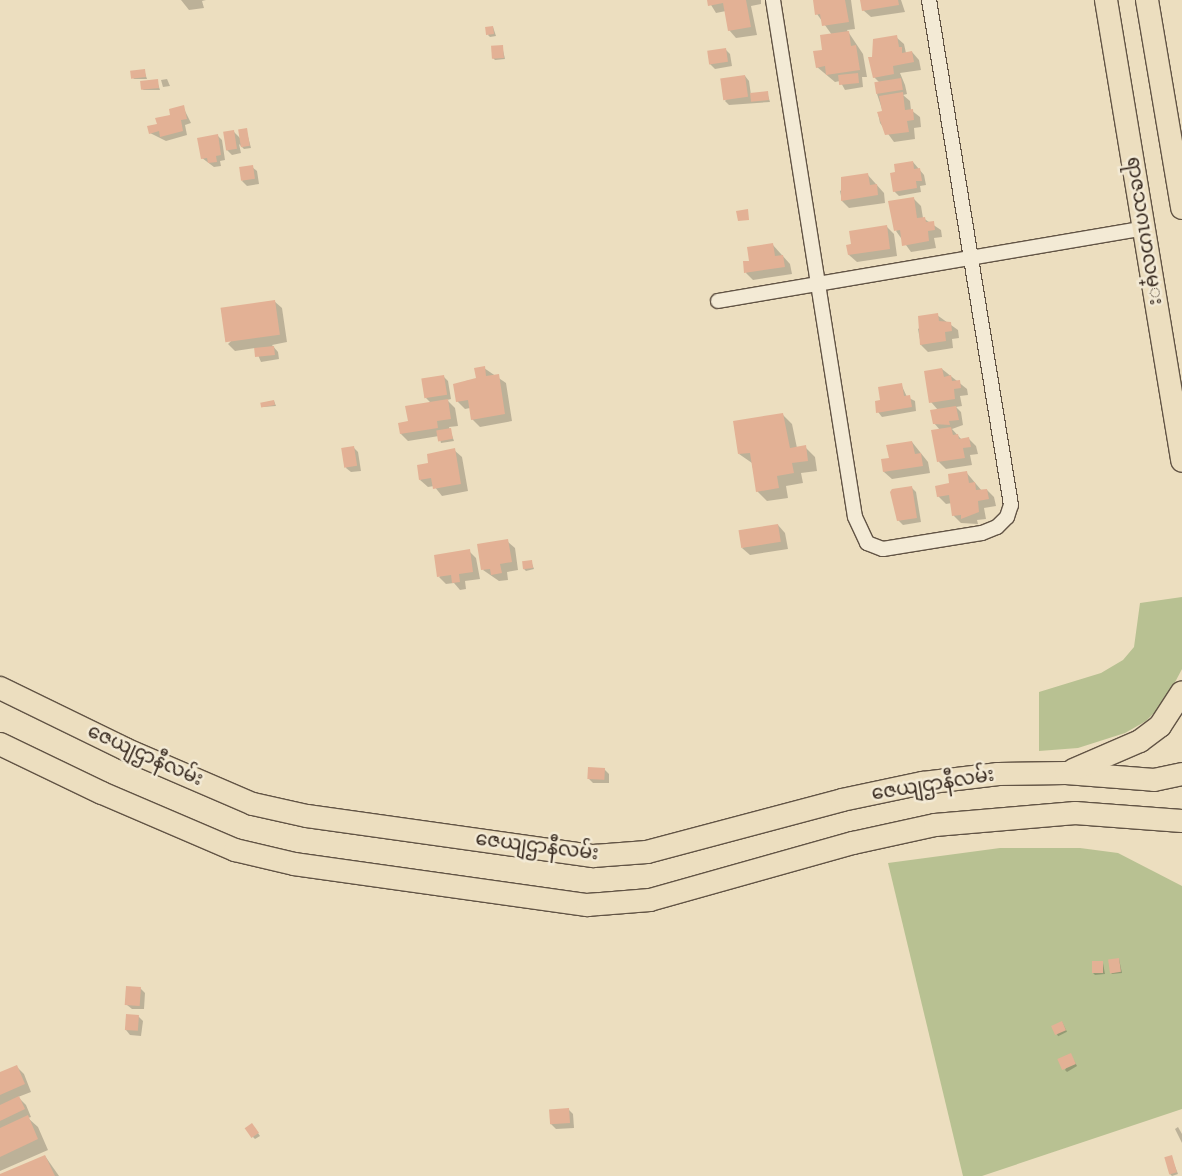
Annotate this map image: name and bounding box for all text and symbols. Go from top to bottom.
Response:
street label: ရာဇသဂၤဟလမ္း [1121,155,1167,307]
street label: ဇေယျဌာနီလမ်း [84,720,206,792]
street label: ဇေယျဌာနီလမ်း [870,764,996,806]
street label: ဇေယျဌာနီလမ်း [474,828,600,866]

